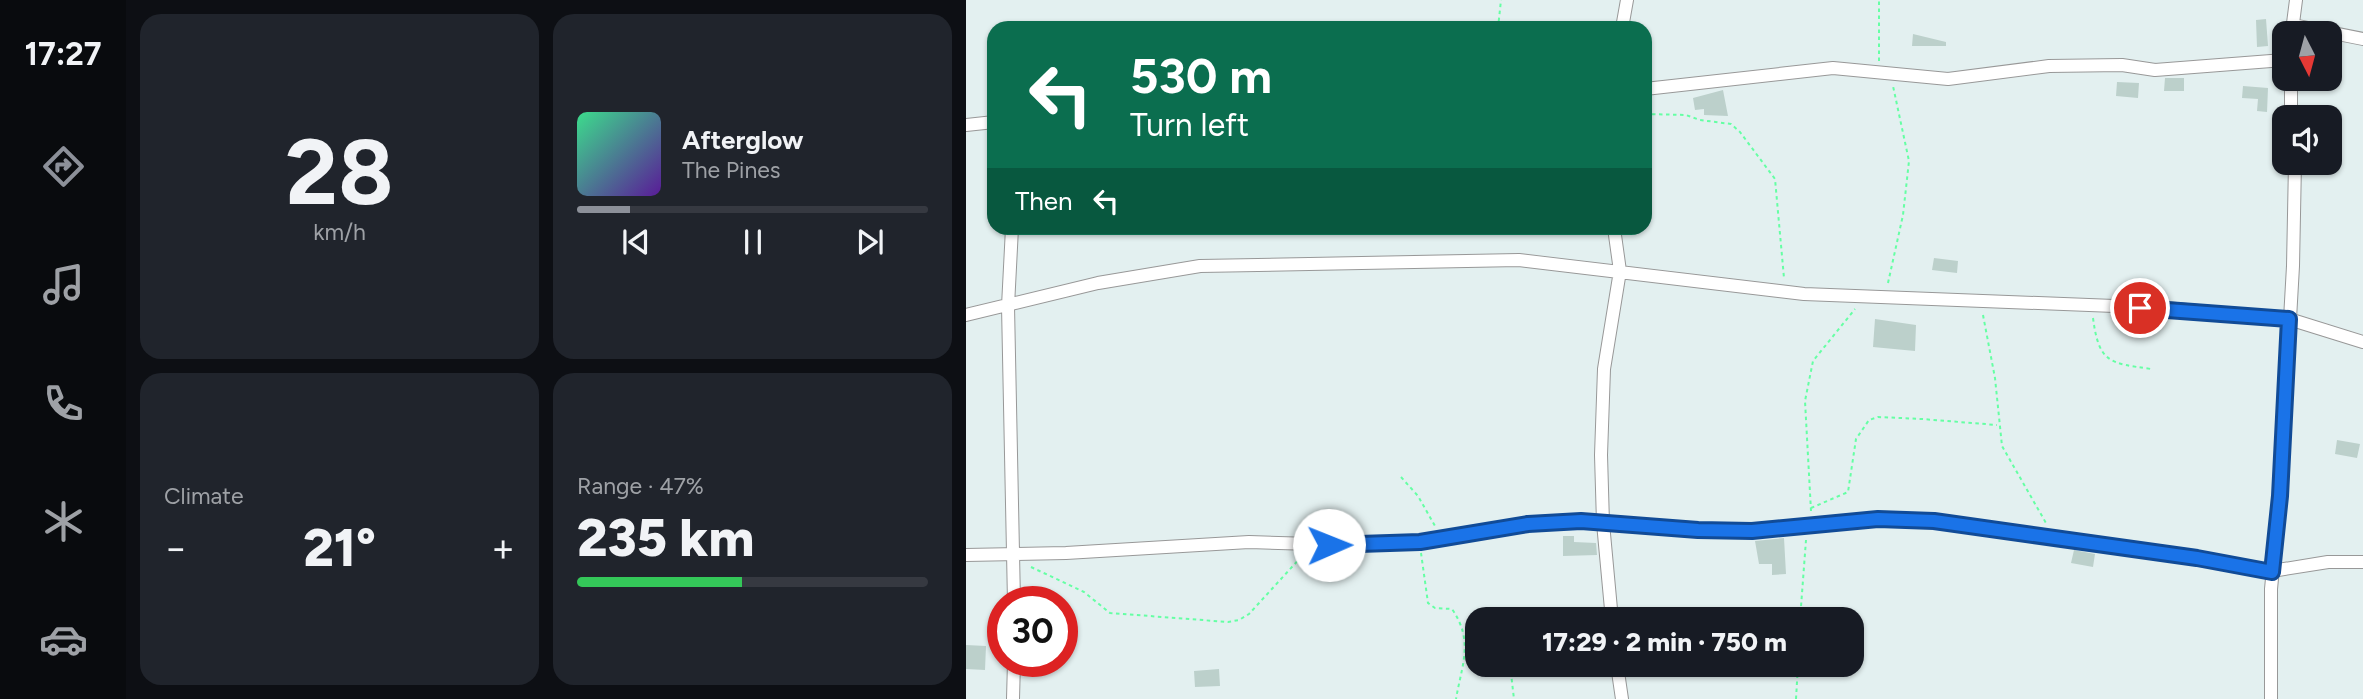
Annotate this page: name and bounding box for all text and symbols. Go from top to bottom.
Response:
north arrow [2272,21,2342,91]
map controls [2272,21,2342,175]
text: 17:27 [24,35,102,73]
text: 530 m [1130,46,1272,105]
icon: left [1015,49,1106,140]
button: sound [2272,105,2342,175]
text: Turn left [1130,106,1249,144]
text: 28 [285,118,394,227]
text: Afterglow [682,124,804,156]
icon: directions [39,142,88,191]
text: The Pines [682,156,781,184]
icon: left [1087,182,1125,220]
text: Then [1015,185,1073,217]
text: km/h [313,218,366,246]
icon: previous [617,223,655,261]
icon: pause [734,223,772,261]
icon: next [851,223,889,261]
icon: music [39,260,88,309]
pin [2110,278,2170,338]
icon: arrive [2121,289,2159,327]
icon: phone [39,379,88,428]
text: Range · 47% [577,472,704,500]
text: Climate [164,482,243,510]
icon: climate [39,497,88,546]
text: 235 km [577,507,754,569]
position arrow [1292,508,1366,582]
text: 21° [303,517,376,579]
text: − [164,525,188,571]
text: + [491,525,515,571]
speed limit sign: 30 [987,586,1078,677]
icon: car [39,615,88,664]
text: 17:29 · 2 min · 750 m [1542,626,1787,658]

